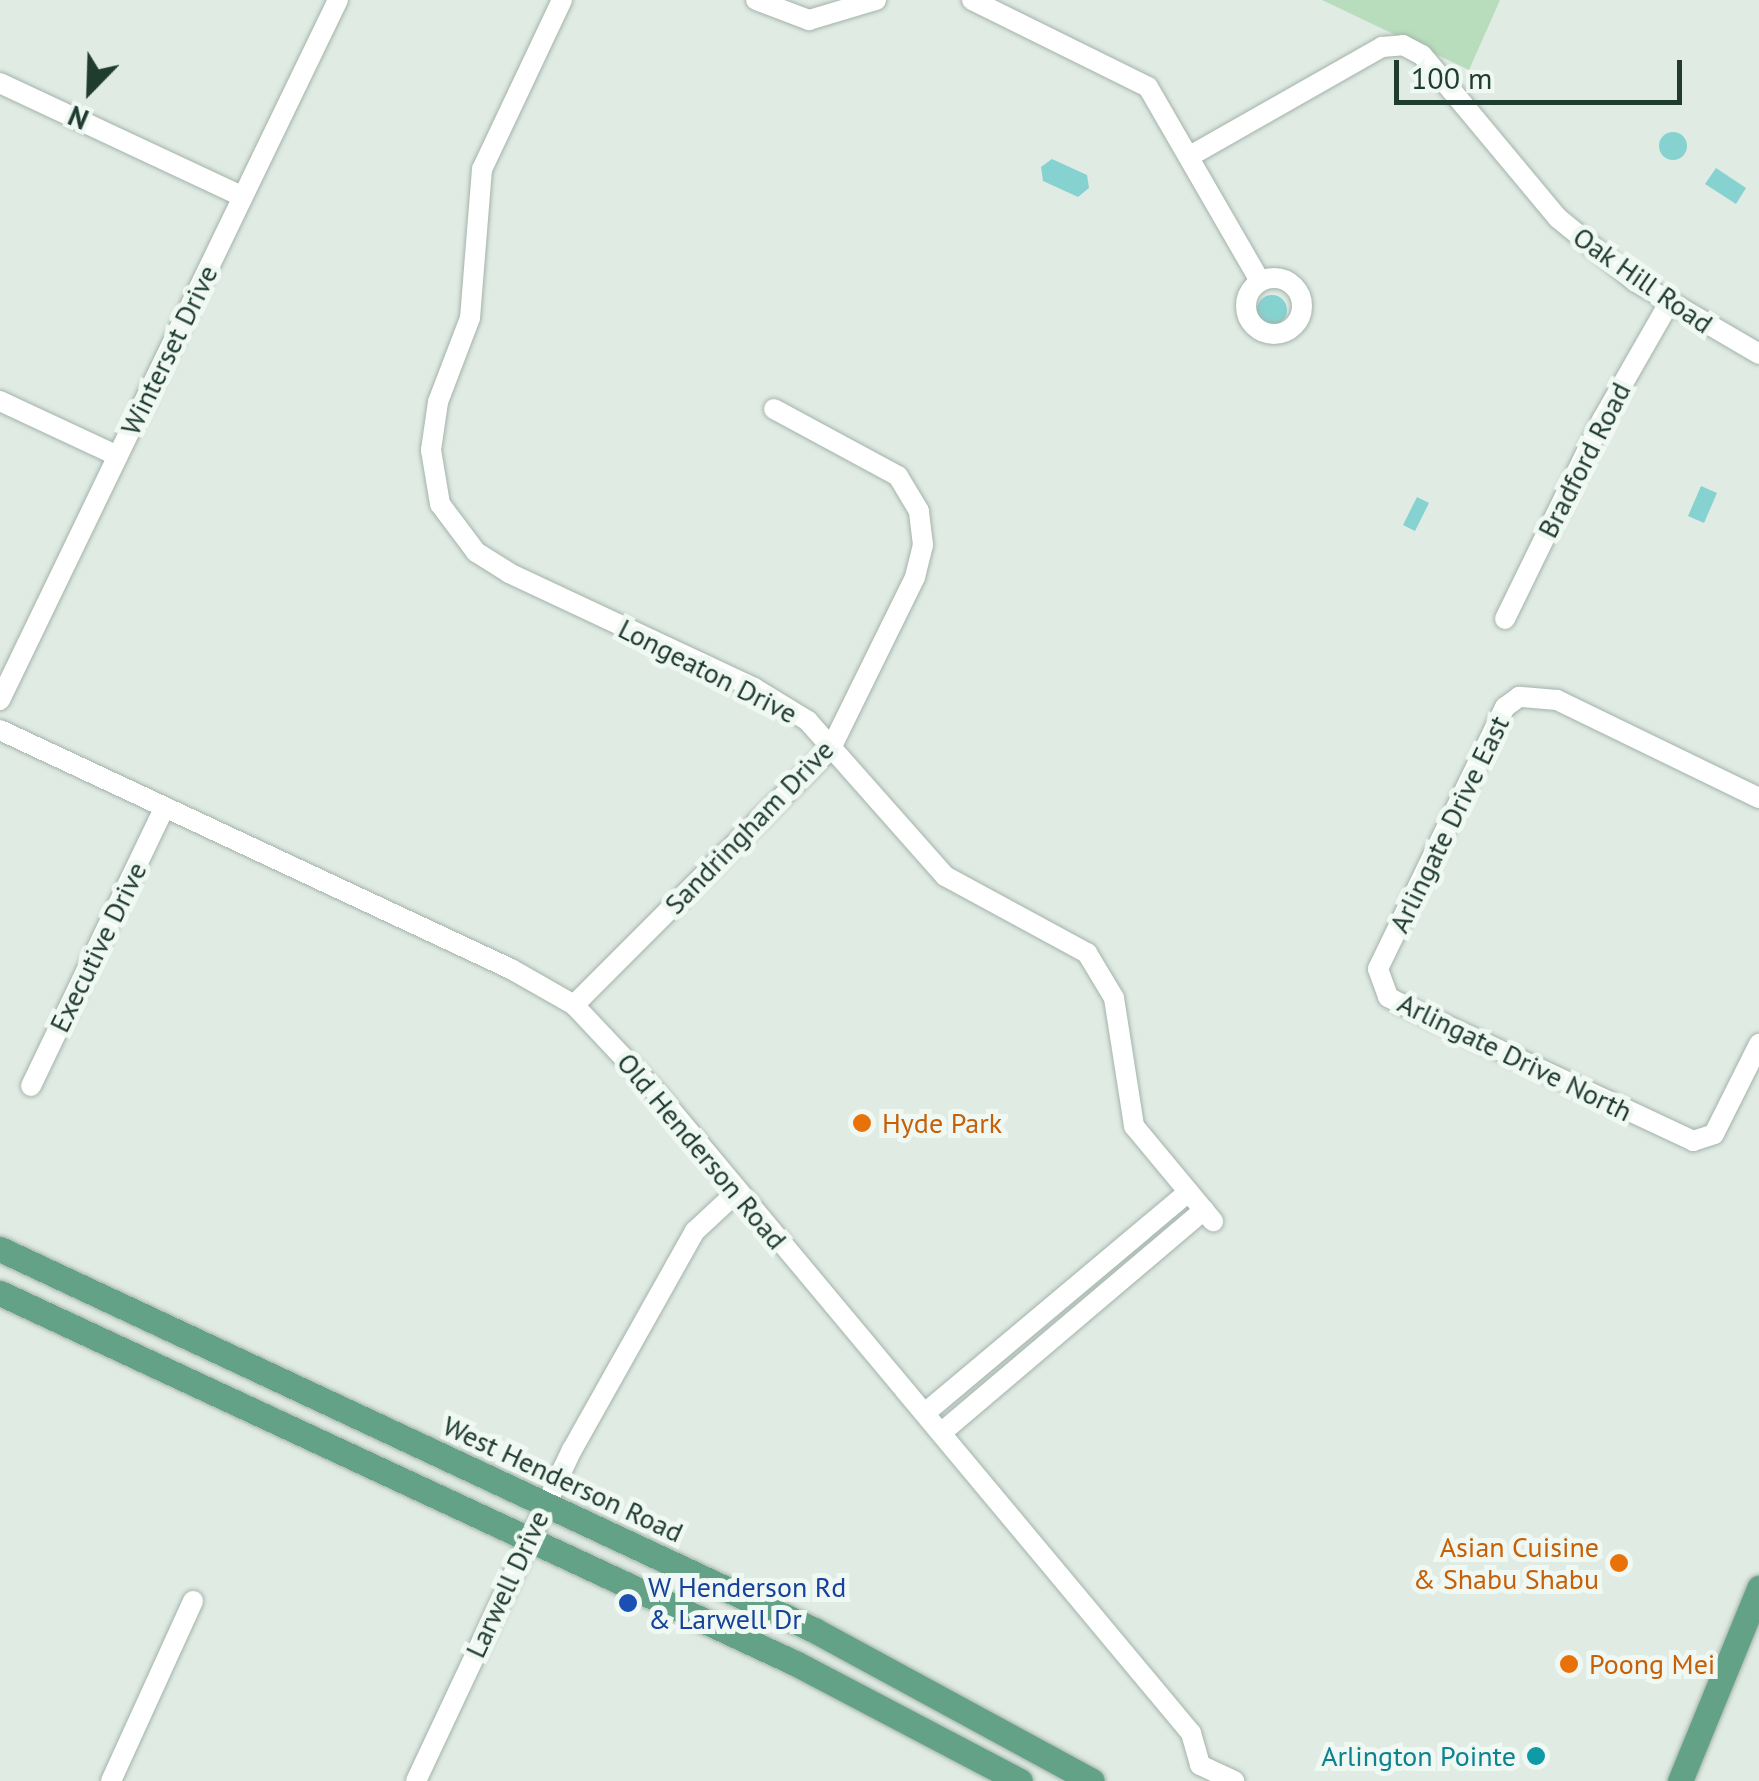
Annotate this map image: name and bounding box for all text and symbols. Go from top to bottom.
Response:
north arrow [40,40,140,140]
scale bar [1399,40,1686,102]
text: 100 m [1411,58,1492,97]
text: N [62,97,94,139]
street label: Oak Hill Road [1566,219,1720,341]
street label: Winterset Drive [113,260,225,440]
street label: Bradford Road [1530,377,1638,543]
street label: Longeaton Drive [613,612,803,730]
street label: Arlingate Drive East [1382,710,1516,938]
street label: Sandringham Drive [657,733,841,921]
street label: Executive Drive [42,856,154,1038]
street label: Arlingate Drive North [1393,986,1637,1128]
street label: Old Henderson Road [610,1046,794,1256]
place label: Hyde Park [882,1106,1002,1140]
marker: Hyde Park [851,1112,873,1134]
street label: West Henderson Road [438,1409,688,1549]
street label: Larwell Drive [458,1505,556,1663]
place label: Asian Cuisine & Shabu Shabu [1413,1530,1599,1596]
marker: Asian Cuisine & Shabu Shabu [1608,1552,1630,1574]
place label: W Henderson Rd & Larwell Dr [648,1570,847,1636]
marker: W Henderson Rd & Larwell Dr [617,1592,639,1614]
place label: Poong Mei [1589,1647,1715,1681]
marker: Poong Mei [1558,1653,1580,1675]
place label: Arlington Pointe [1321,1739,1516,1773]
marker: Arlington Pointe [1525,1745,1547,1767]

